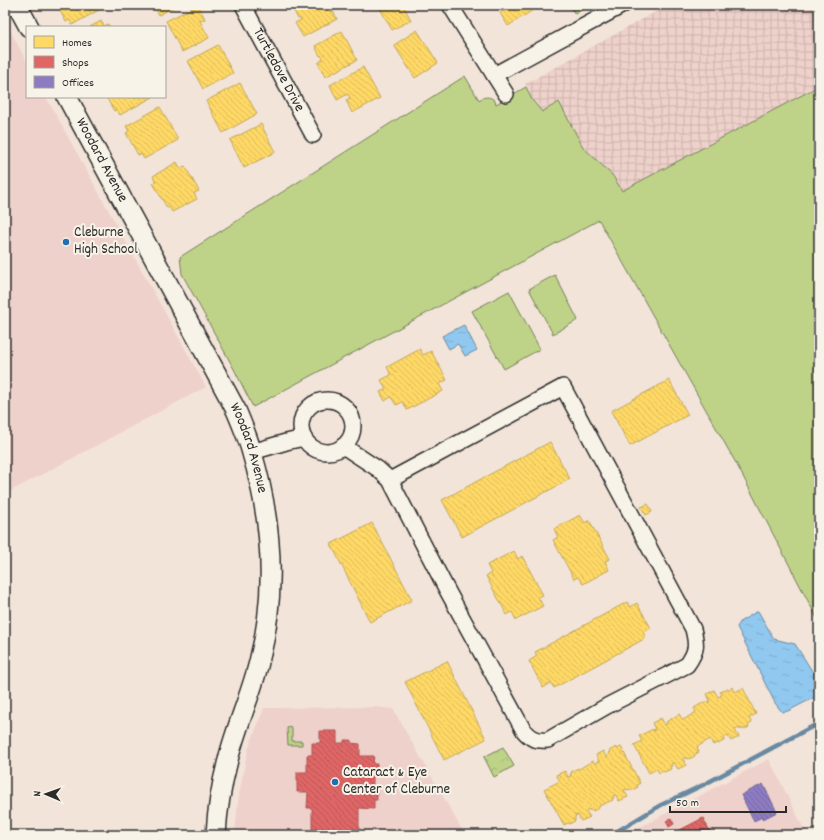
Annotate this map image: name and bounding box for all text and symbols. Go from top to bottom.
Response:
street label: Turtledove Drive [246,24,310,117]
legend [26,26,166,98]
text: Homes [62,35,92,52]
text: Shops [62,55,89,72]
text: Offices [62,75,94,92]
street label: Woodard Avenue [69,114,133,207]
place label: Cleburne High School [74,222,138,261]
marker: Cleburne High School [61,237,71,247]
street label: Woodard Avenue [223,399,273,495]
place label: Cataract & Eye Center of Cleburne [343,762,451,801]
north arrow [26,774,66,814]
marker: Cataract & Eye Center of Cleburne [330,777,340,787]
scale bar [670,788,786,814]
text: N [30,790,46,797]
text: 50 m [676,795,699,812]

